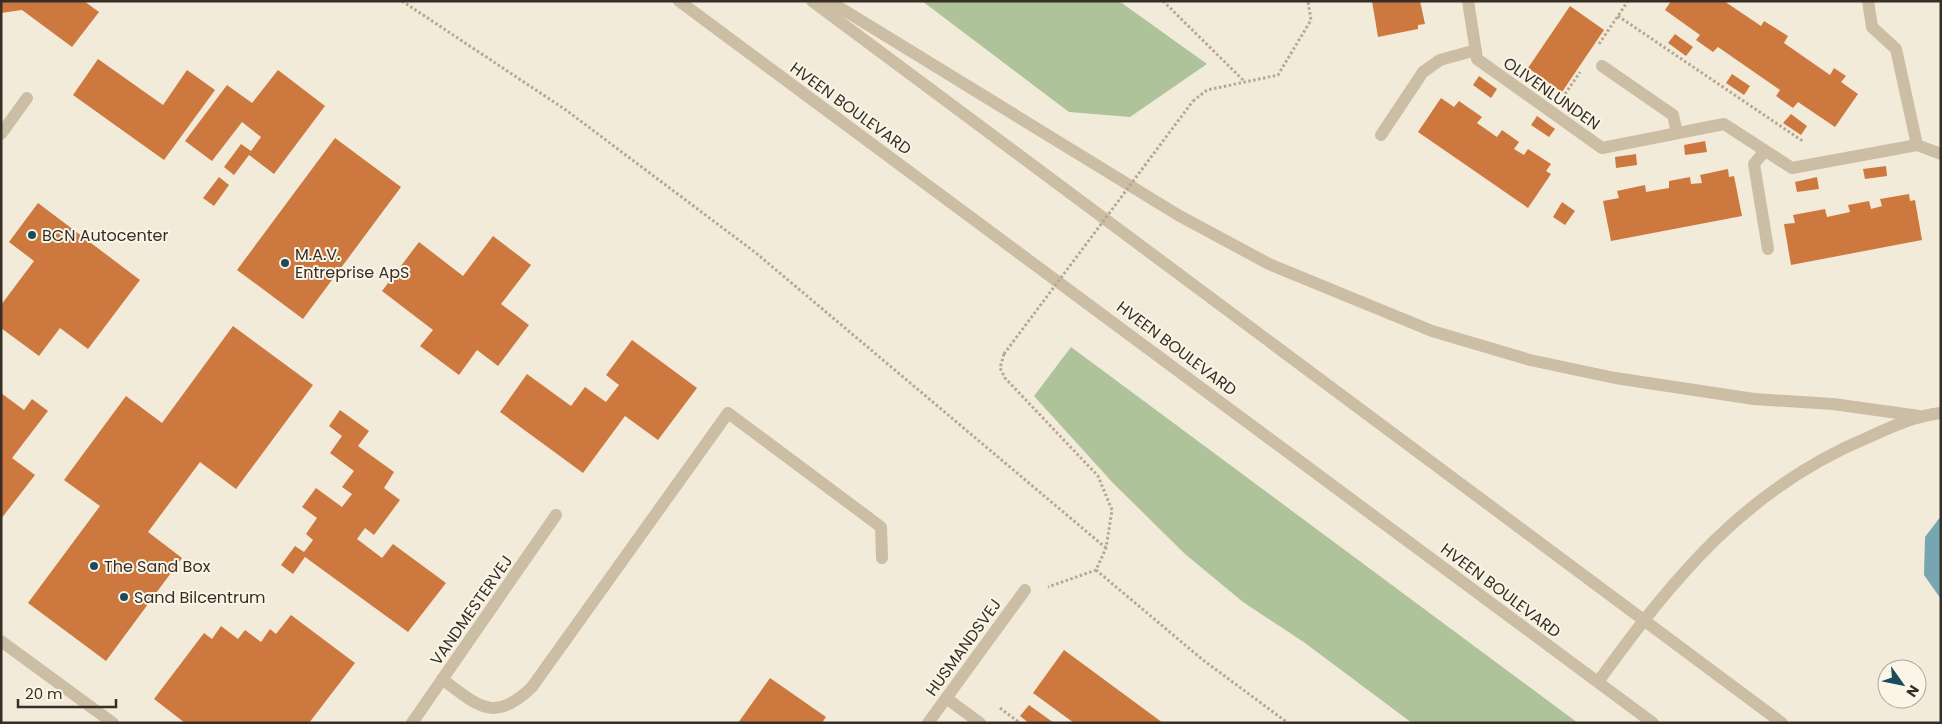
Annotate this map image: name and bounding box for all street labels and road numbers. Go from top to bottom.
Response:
street label: OLIVENLUNDEN [1499,51,1605,135]
street label: HVEEN BOULEVARD [785,57,916,160]
street label: HVEEN BOULEVARD [1112,296,1241,401]
street label: HVEEN BOULEVARD [1436,538,1565,643]
street label: VANDMESTERVEJ [425,551,518,670]
street label: HUSMANDSVEJ [920,594,1007,701]

